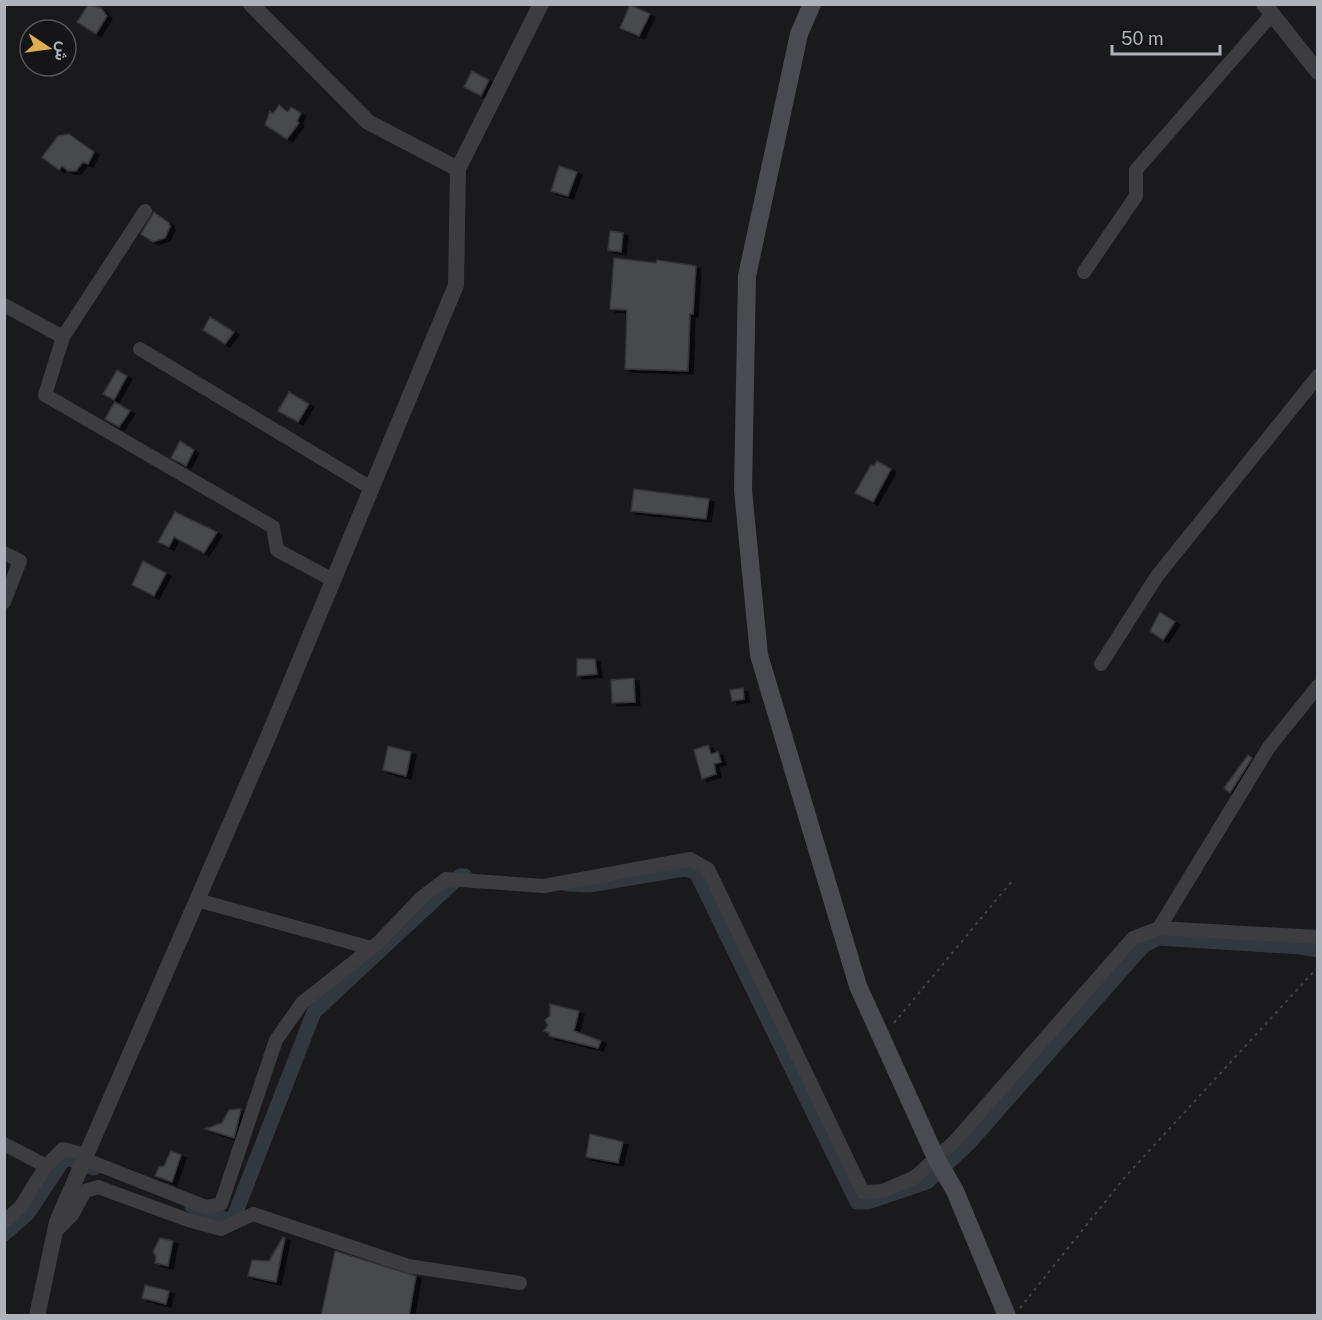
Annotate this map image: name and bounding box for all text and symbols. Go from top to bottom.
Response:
north arrow [18,18,78,78]
scale bar [1112,18,1220,56]
text: 50 m [1121,28,1164,49]
text: ش [51,40,74,63]

